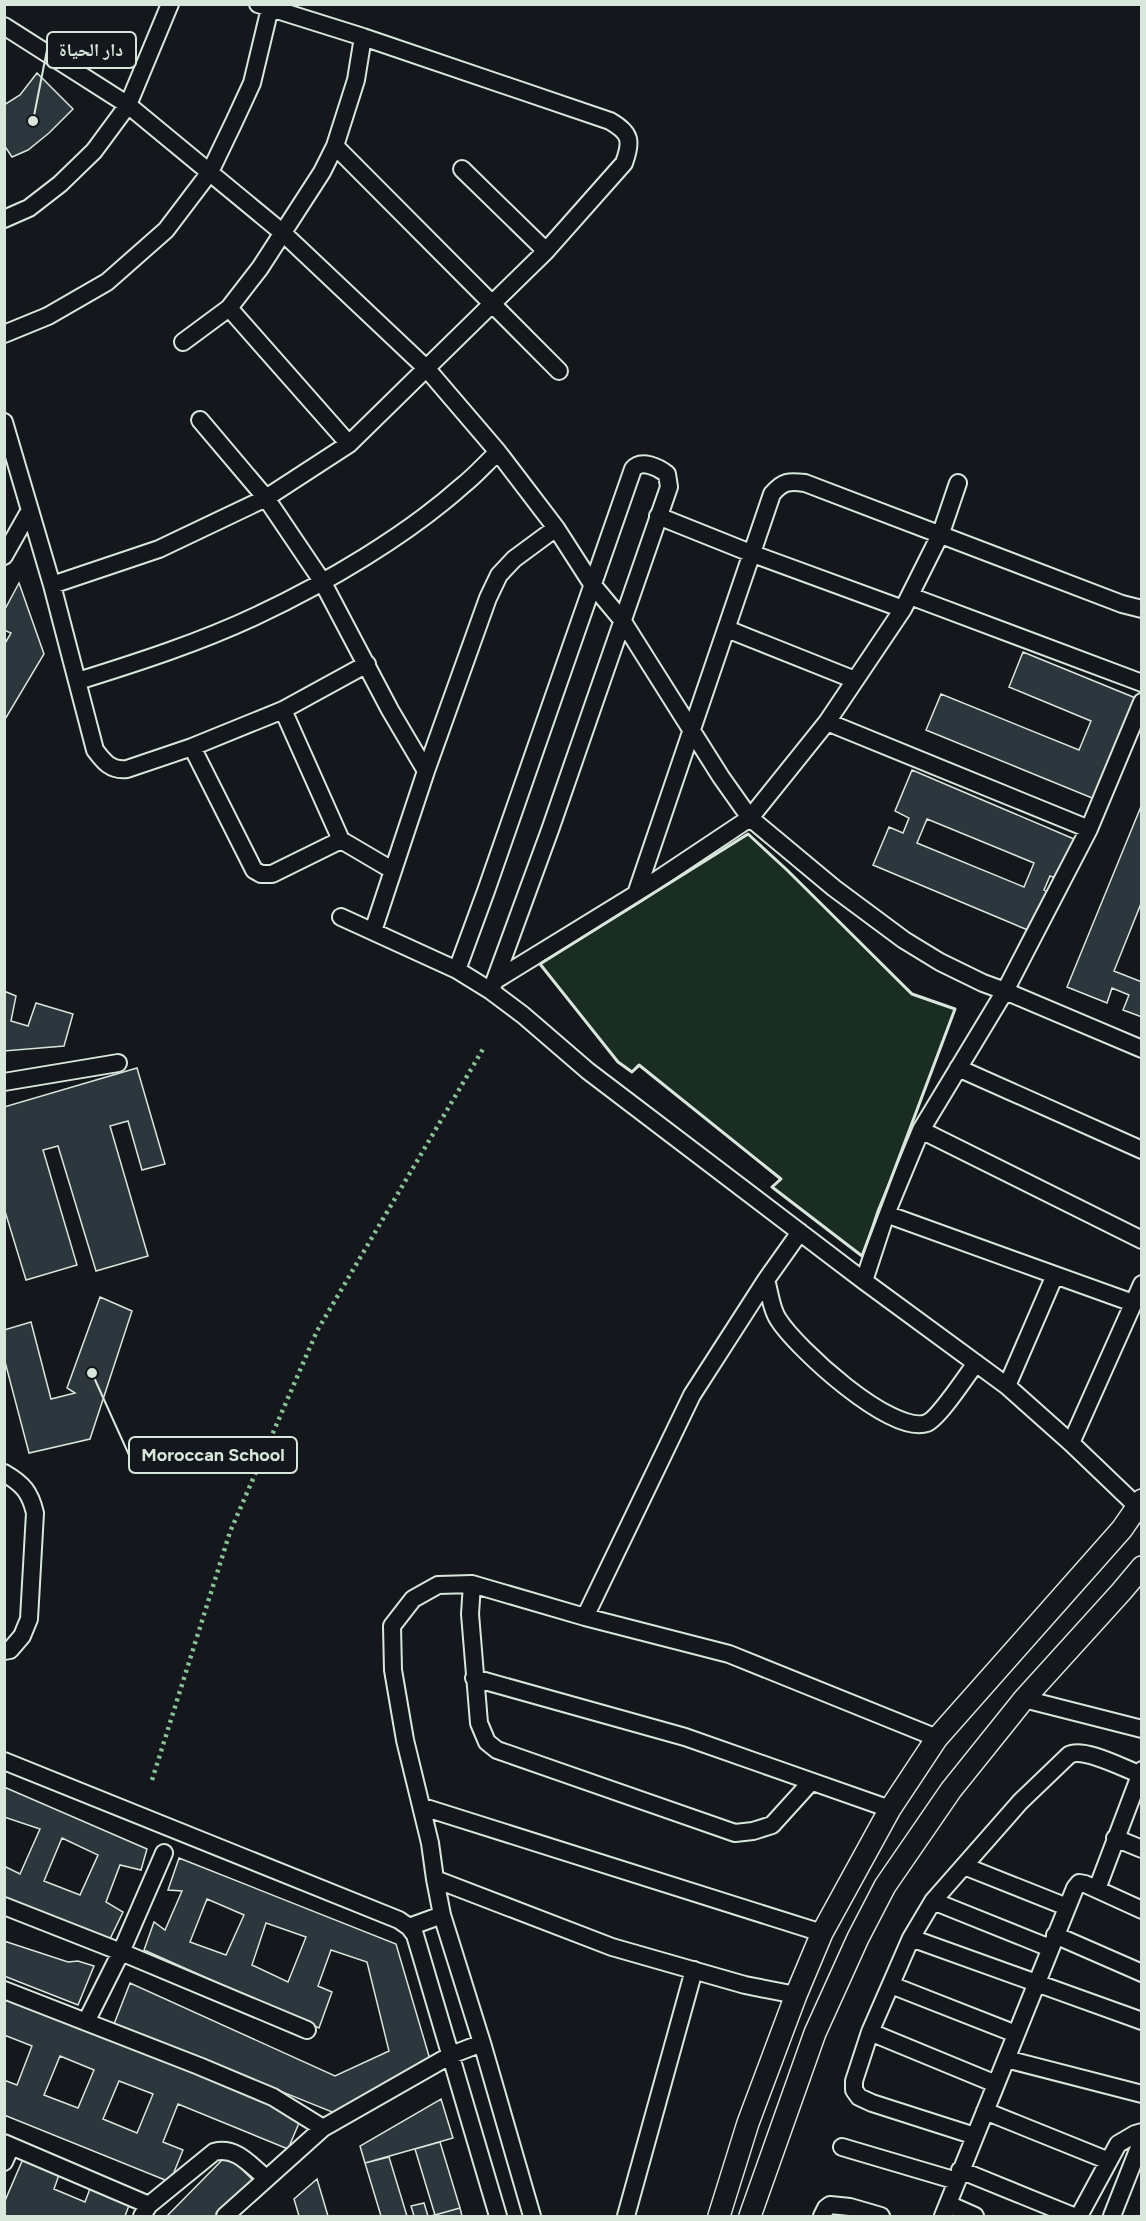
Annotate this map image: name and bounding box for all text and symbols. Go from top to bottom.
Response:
callout: دار الحياة [47,32,136,68]
text: دار الحياة [59,39,123,61]
callout: Moroccan School [129,1437,297,1473]
text: Moroccan School [141,1444,285,1466]

